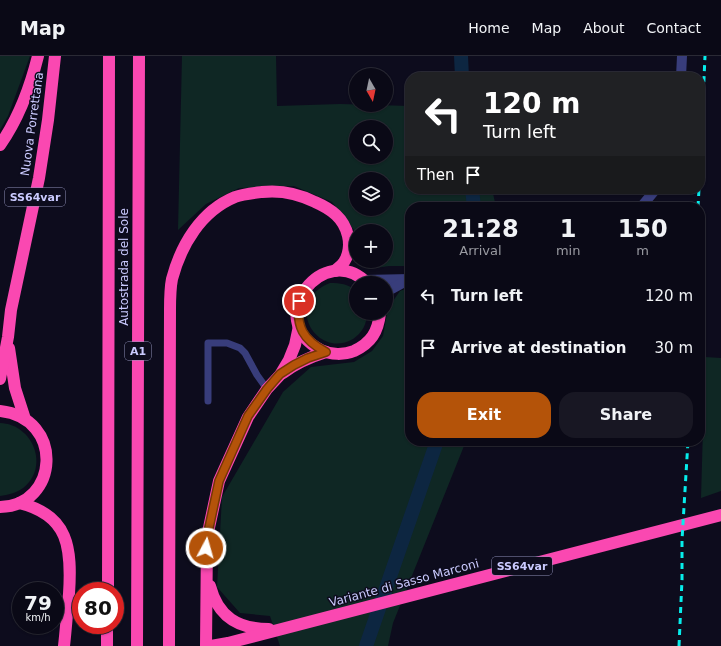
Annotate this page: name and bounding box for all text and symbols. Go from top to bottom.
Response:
text: Map [20,17,65,39]
text: Home [468,20,510,36]
text: Map [532,20,561,36]
text: About [583,20,625,36]
text: Contact [647,20,701,36]
north arrow [349,68,393,112]
map controls [349,68,393,320]
street label: Nuova Porrettana [18,71,46,177]
text: 120 m [483,87,580,120]
icon: left [417,88,469,140]
button: search [349,120,393,164]
text: Turn left [483,121,556,142]
icon: arrive [462,164,484,186]
text: Then [417,166,454,184]
button: layers [349,172,393,216]
road number: SS64var [5,188,65,206]
street label: Autostrada del Sole [117,208,131,326]
text: 21:28 [442,215,519,243]
text: 1 [560,215,576,243]
text: 150 [618,215,668,243]
button: + [349,224,393,268]
text: Arrival [459,243,502,258]
text: min [556,243,580,258]
text: m [636,243,649,258]
button: − [349,276,393,320]
pin [282,284,316,318]
icon: left [417,285,439,307]
text: Turn left [451,287,523,305]
text: 120 m [645,287,693,305]
icon: arrive [288,290,310,312]
icon: arrive [417,337,439,359]
text: Arrive at destination [451,339,626,357]
text: 30 m [655,339,693,357]
road number: A1 [125,342,151,360]
button: Exit [417,392,551,438]
button: Share [559,392,693,438]
position arrow [185,527,227,569]
street label: Variante di Sasso Marconi [328,556,480,610]
road number: SS64var [492,557,552,575]
speed limit sign: 80 [72,582,124,634]
text: 79 [24,591,52,615]
text: km/h [25,612,51,623]

